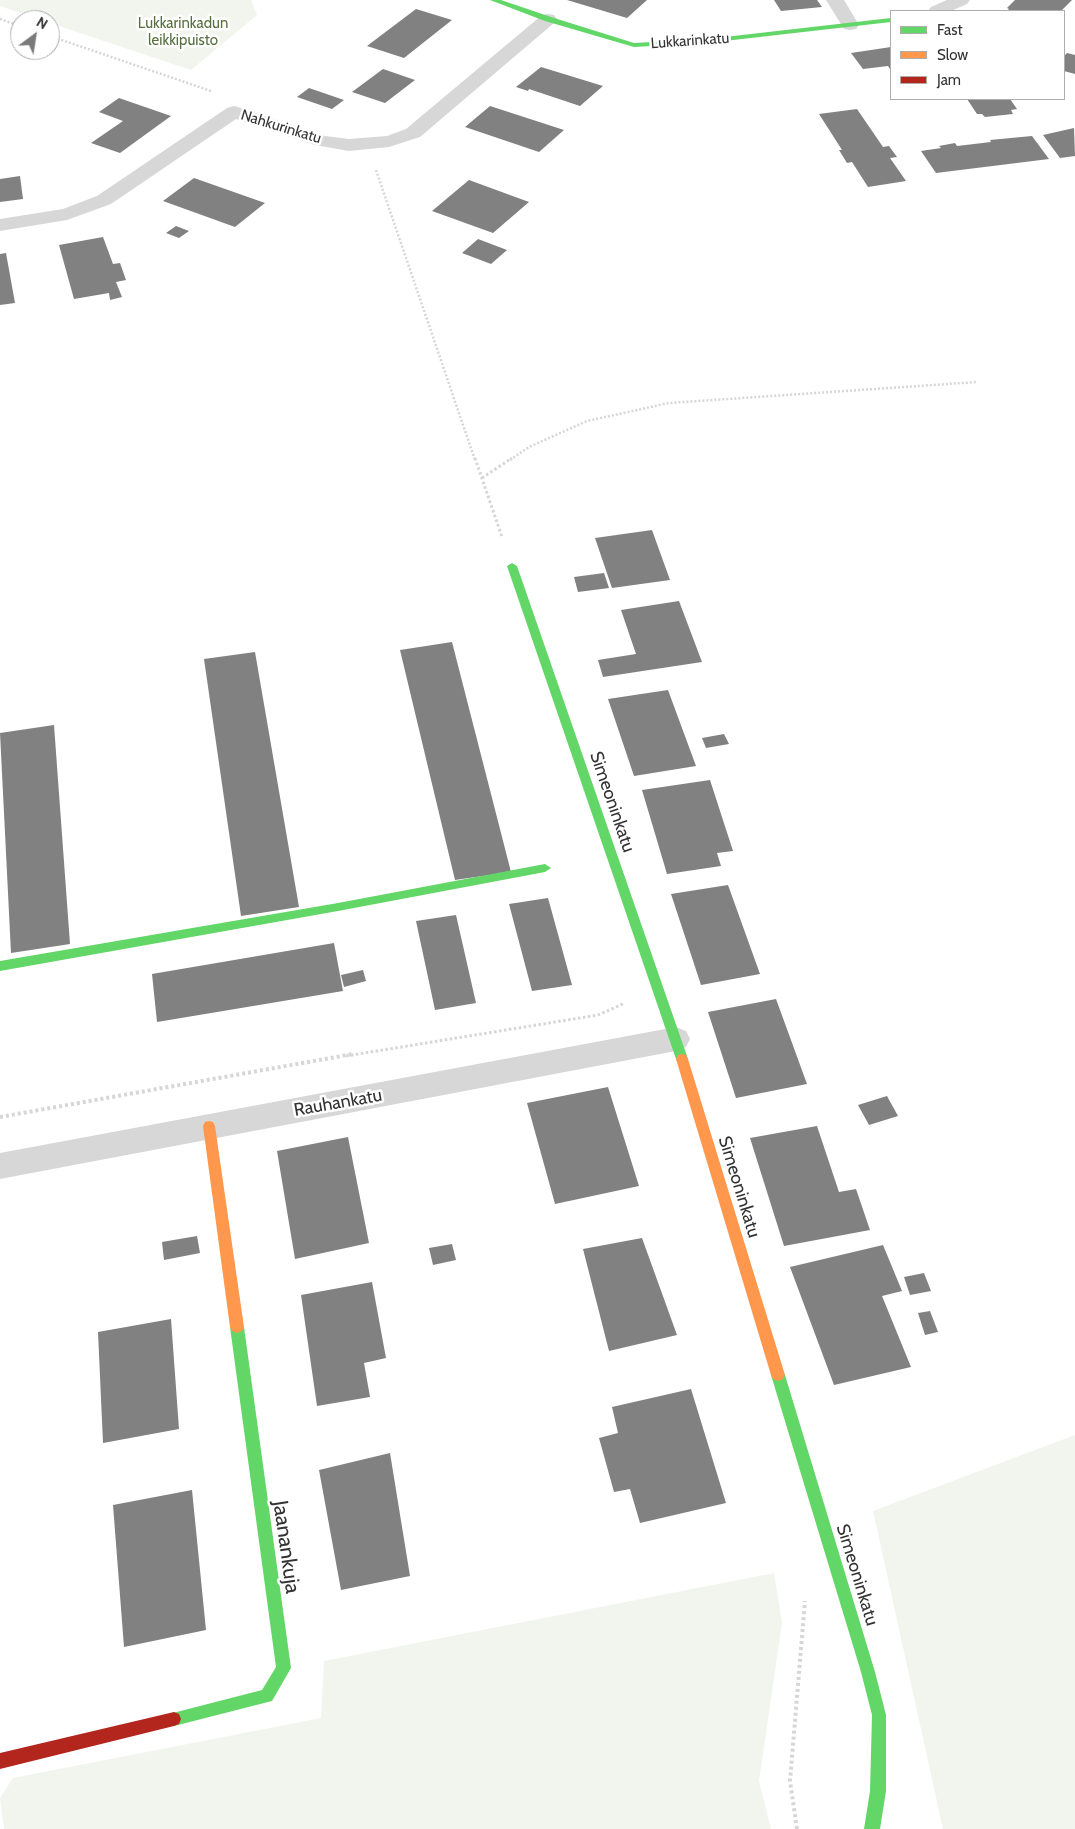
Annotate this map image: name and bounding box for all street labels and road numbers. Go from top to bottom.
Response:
street label: Lukkarinkatu [650,29,730,53]
street label: Nahkurinkatu [239,106,323,148]
street label: Simeoninkatu [585,749,639,855]
street label: Rauhankatu [292,1085,384,1121]
street label: Simeoninkatu [713,1134,765,1240]
street label: Jaanankuja [267,1499,305,1595]
street label: Simeoninkatu [831,1522,883,1628]

